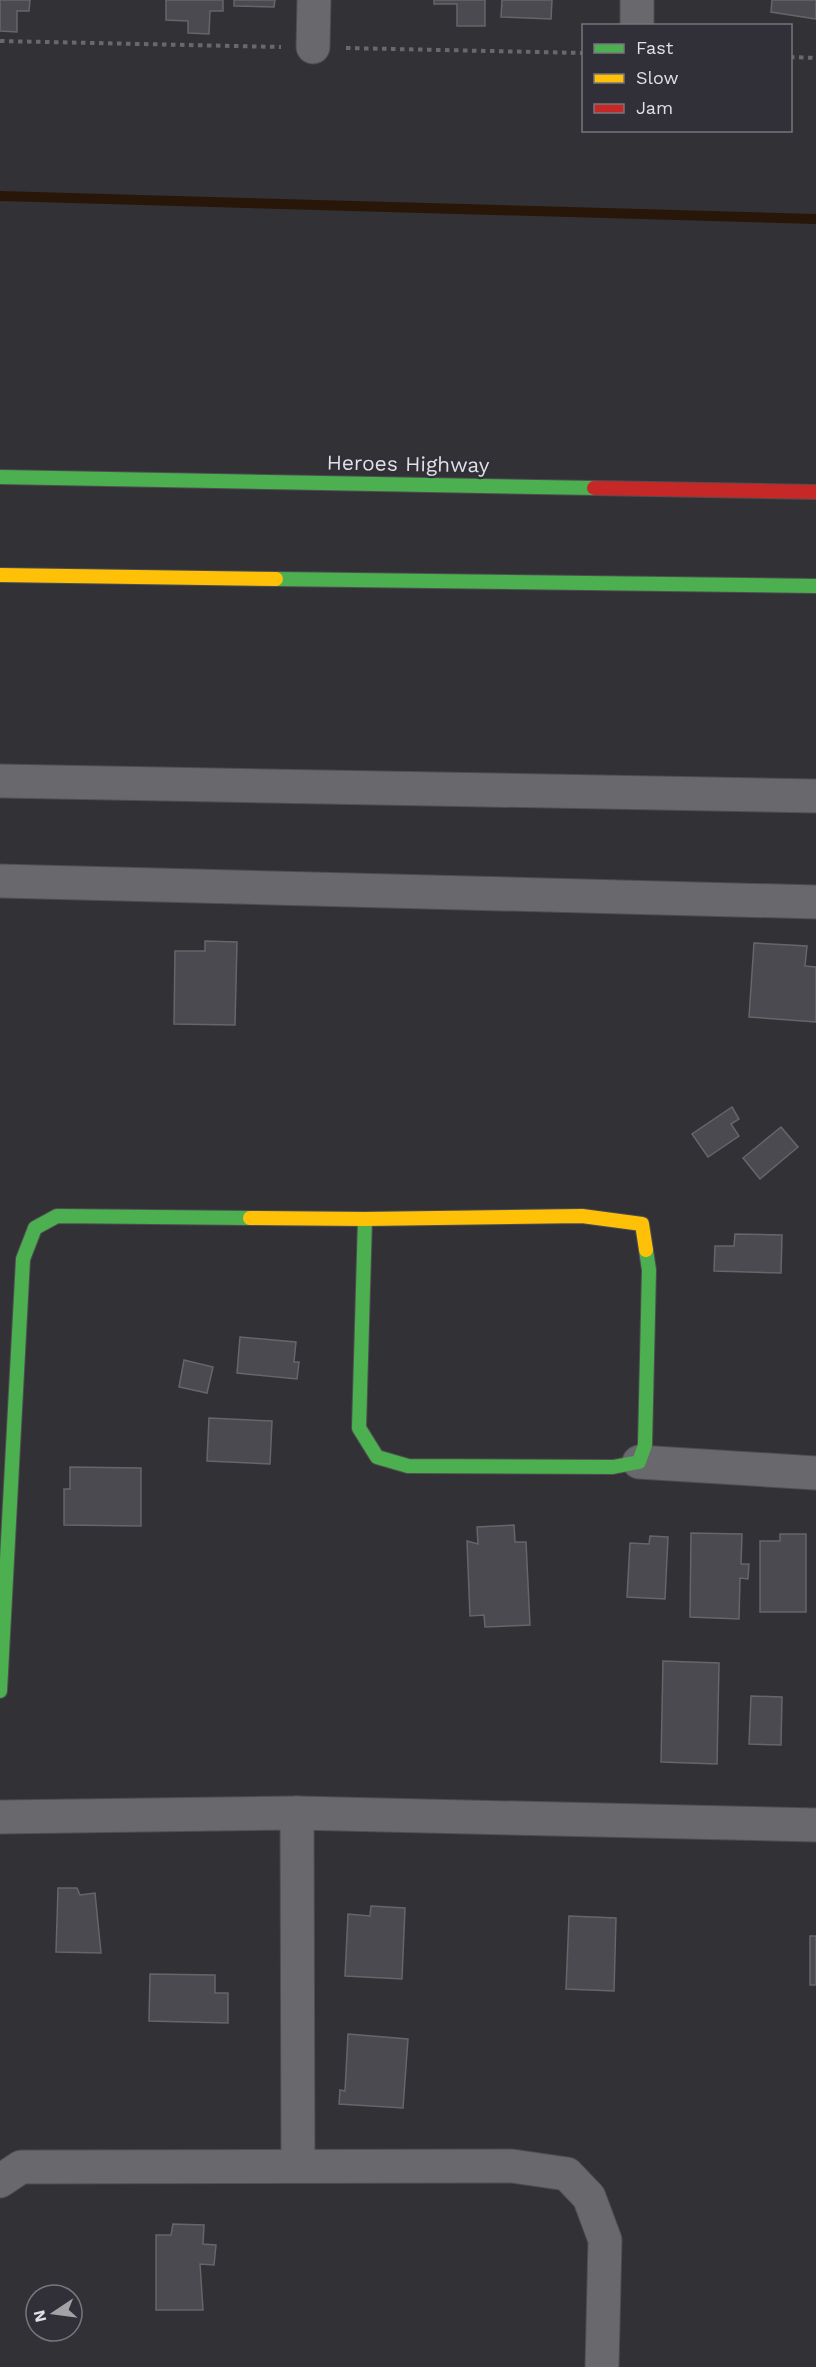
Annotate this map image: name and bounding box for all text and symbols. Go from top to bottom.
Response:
legend [582,24,792,132]
text: Fast [636,37,674,58]
text: Slow [636,67,679,88]
text: Jam [636,97,673,118]
street label: Heroes Highway [326,450,490,477]
north arrow [24,2283,84,2343]
text: N [29,2308,50,2324]

